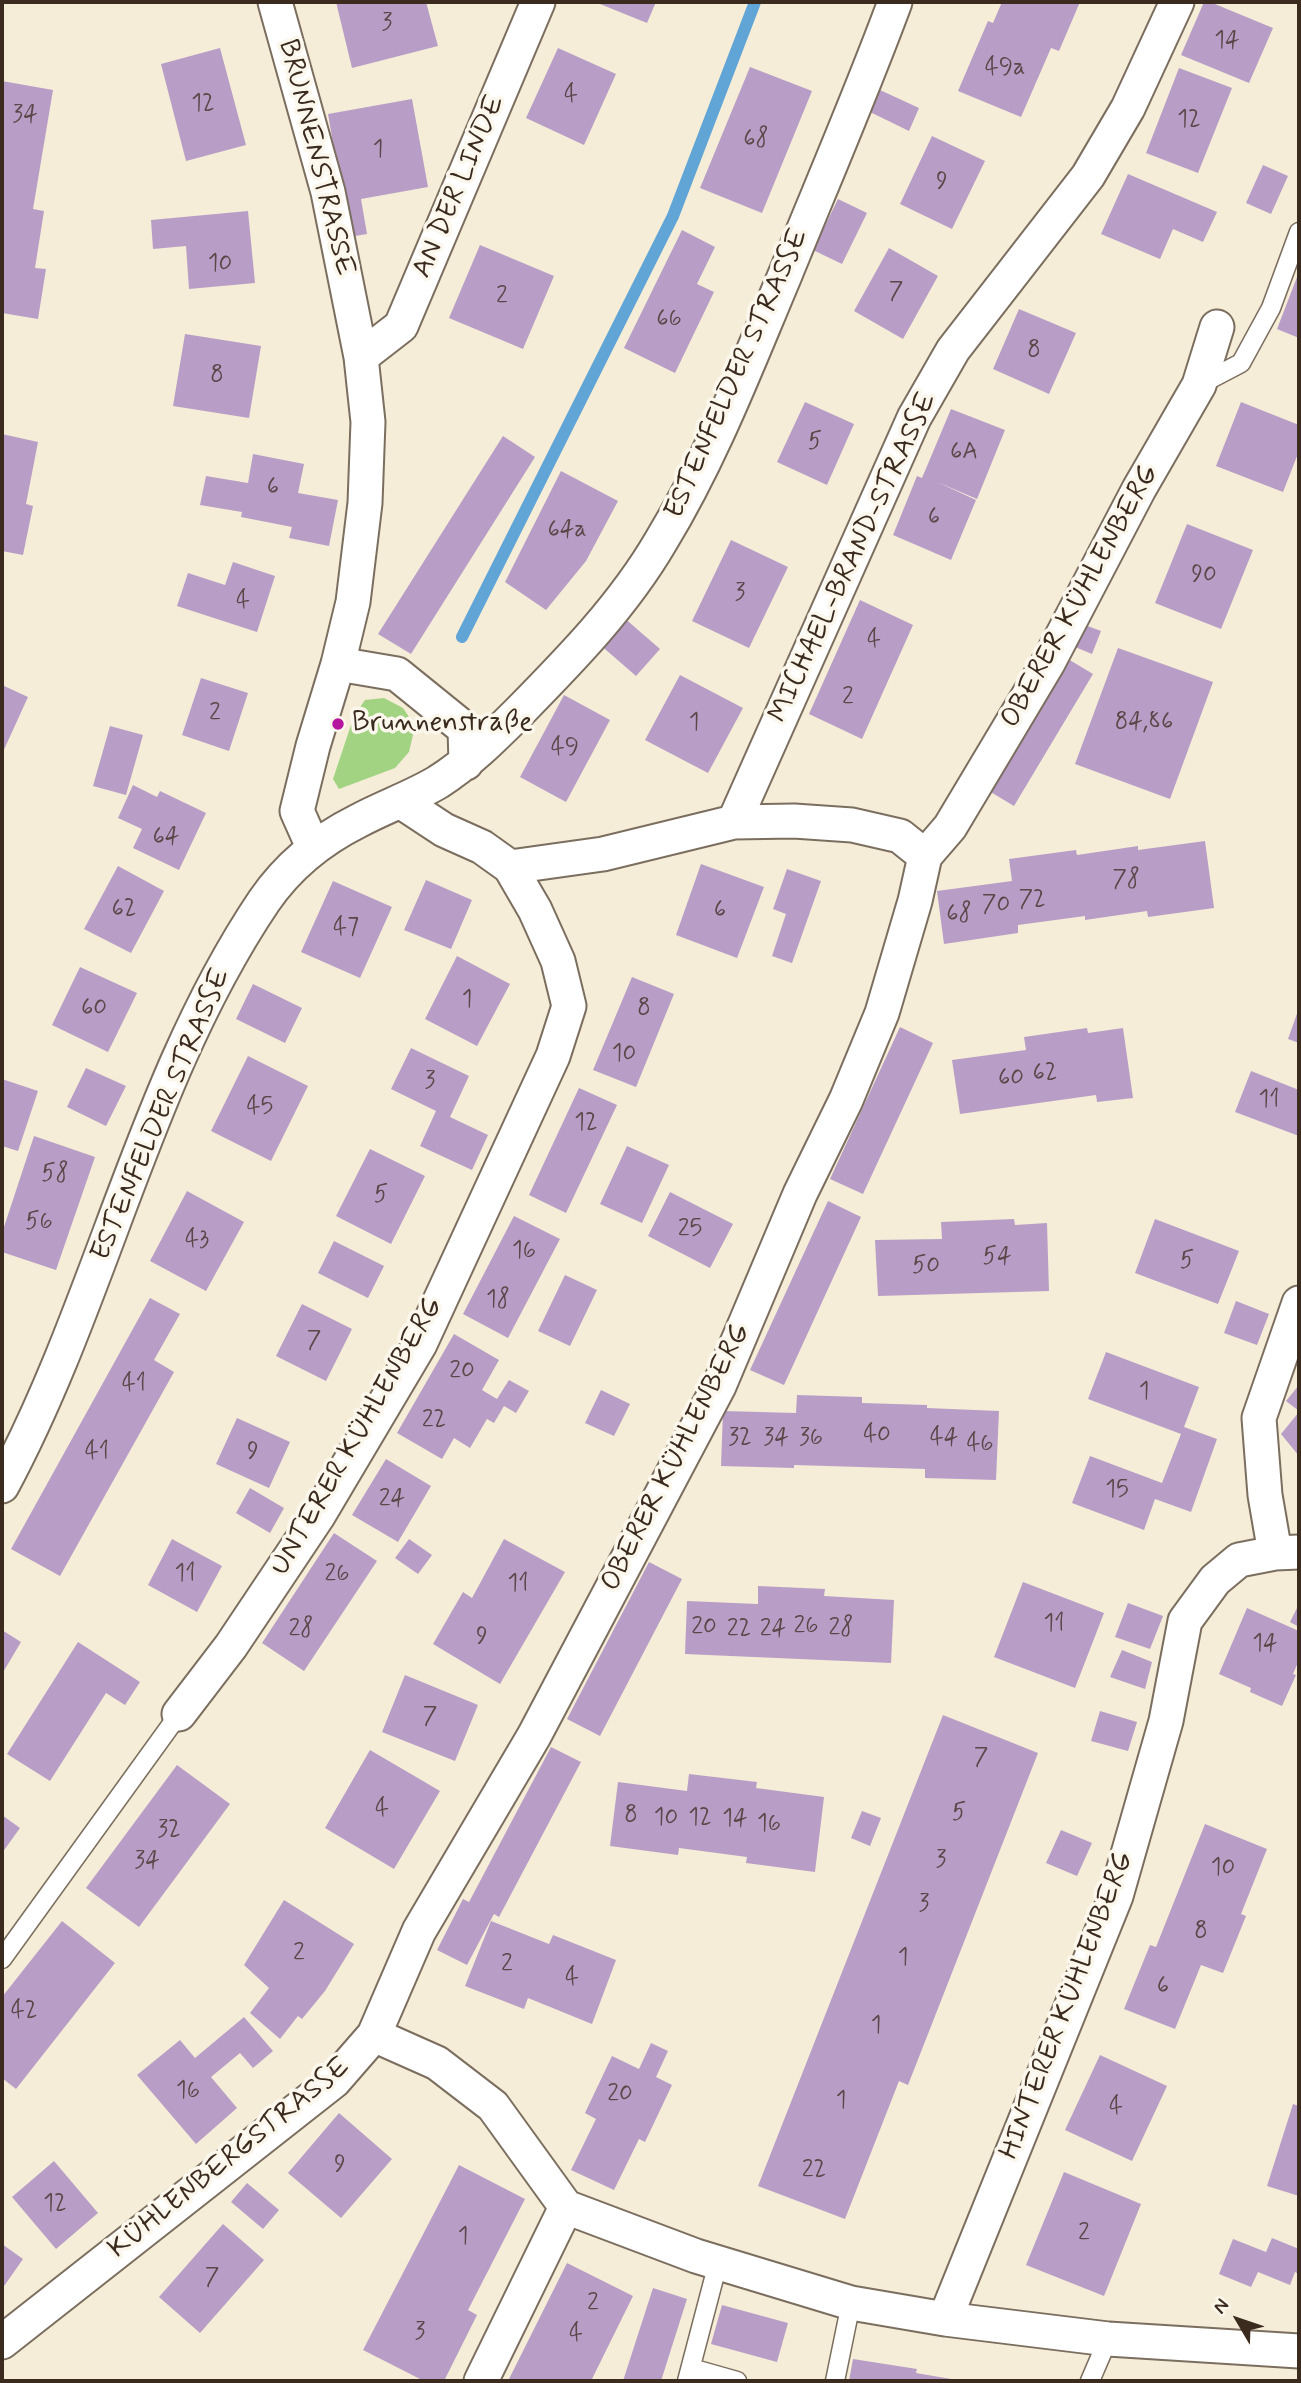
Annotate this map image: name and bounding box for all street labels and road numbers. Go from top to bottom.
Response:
street label: BRUNNENSTRASSE [269,36,361,280]
street label: AN DER LINDE [406,91,514,283]
street label: ESTENFELDER STRASSE [659,224,817,524]
street label: MICHAEL-BRAND-STRASSE [763,388,945,728]
street label: OBERER KÜHLENBERG [995,460,1167,734]
street label: ESTENFELDER STRASSE [85,964,239,1266]
street label: UNTERER KÜHLENBERG [265,1292,451,1582]
street label: OBERER KÜHLENBERG [595,1319,759,1597]
street label: HINTERER KÜHLENBERG [994,1848,1142,2164]
street label: KÜHLENBERGSTRASSE [102,2051,358,2267]

